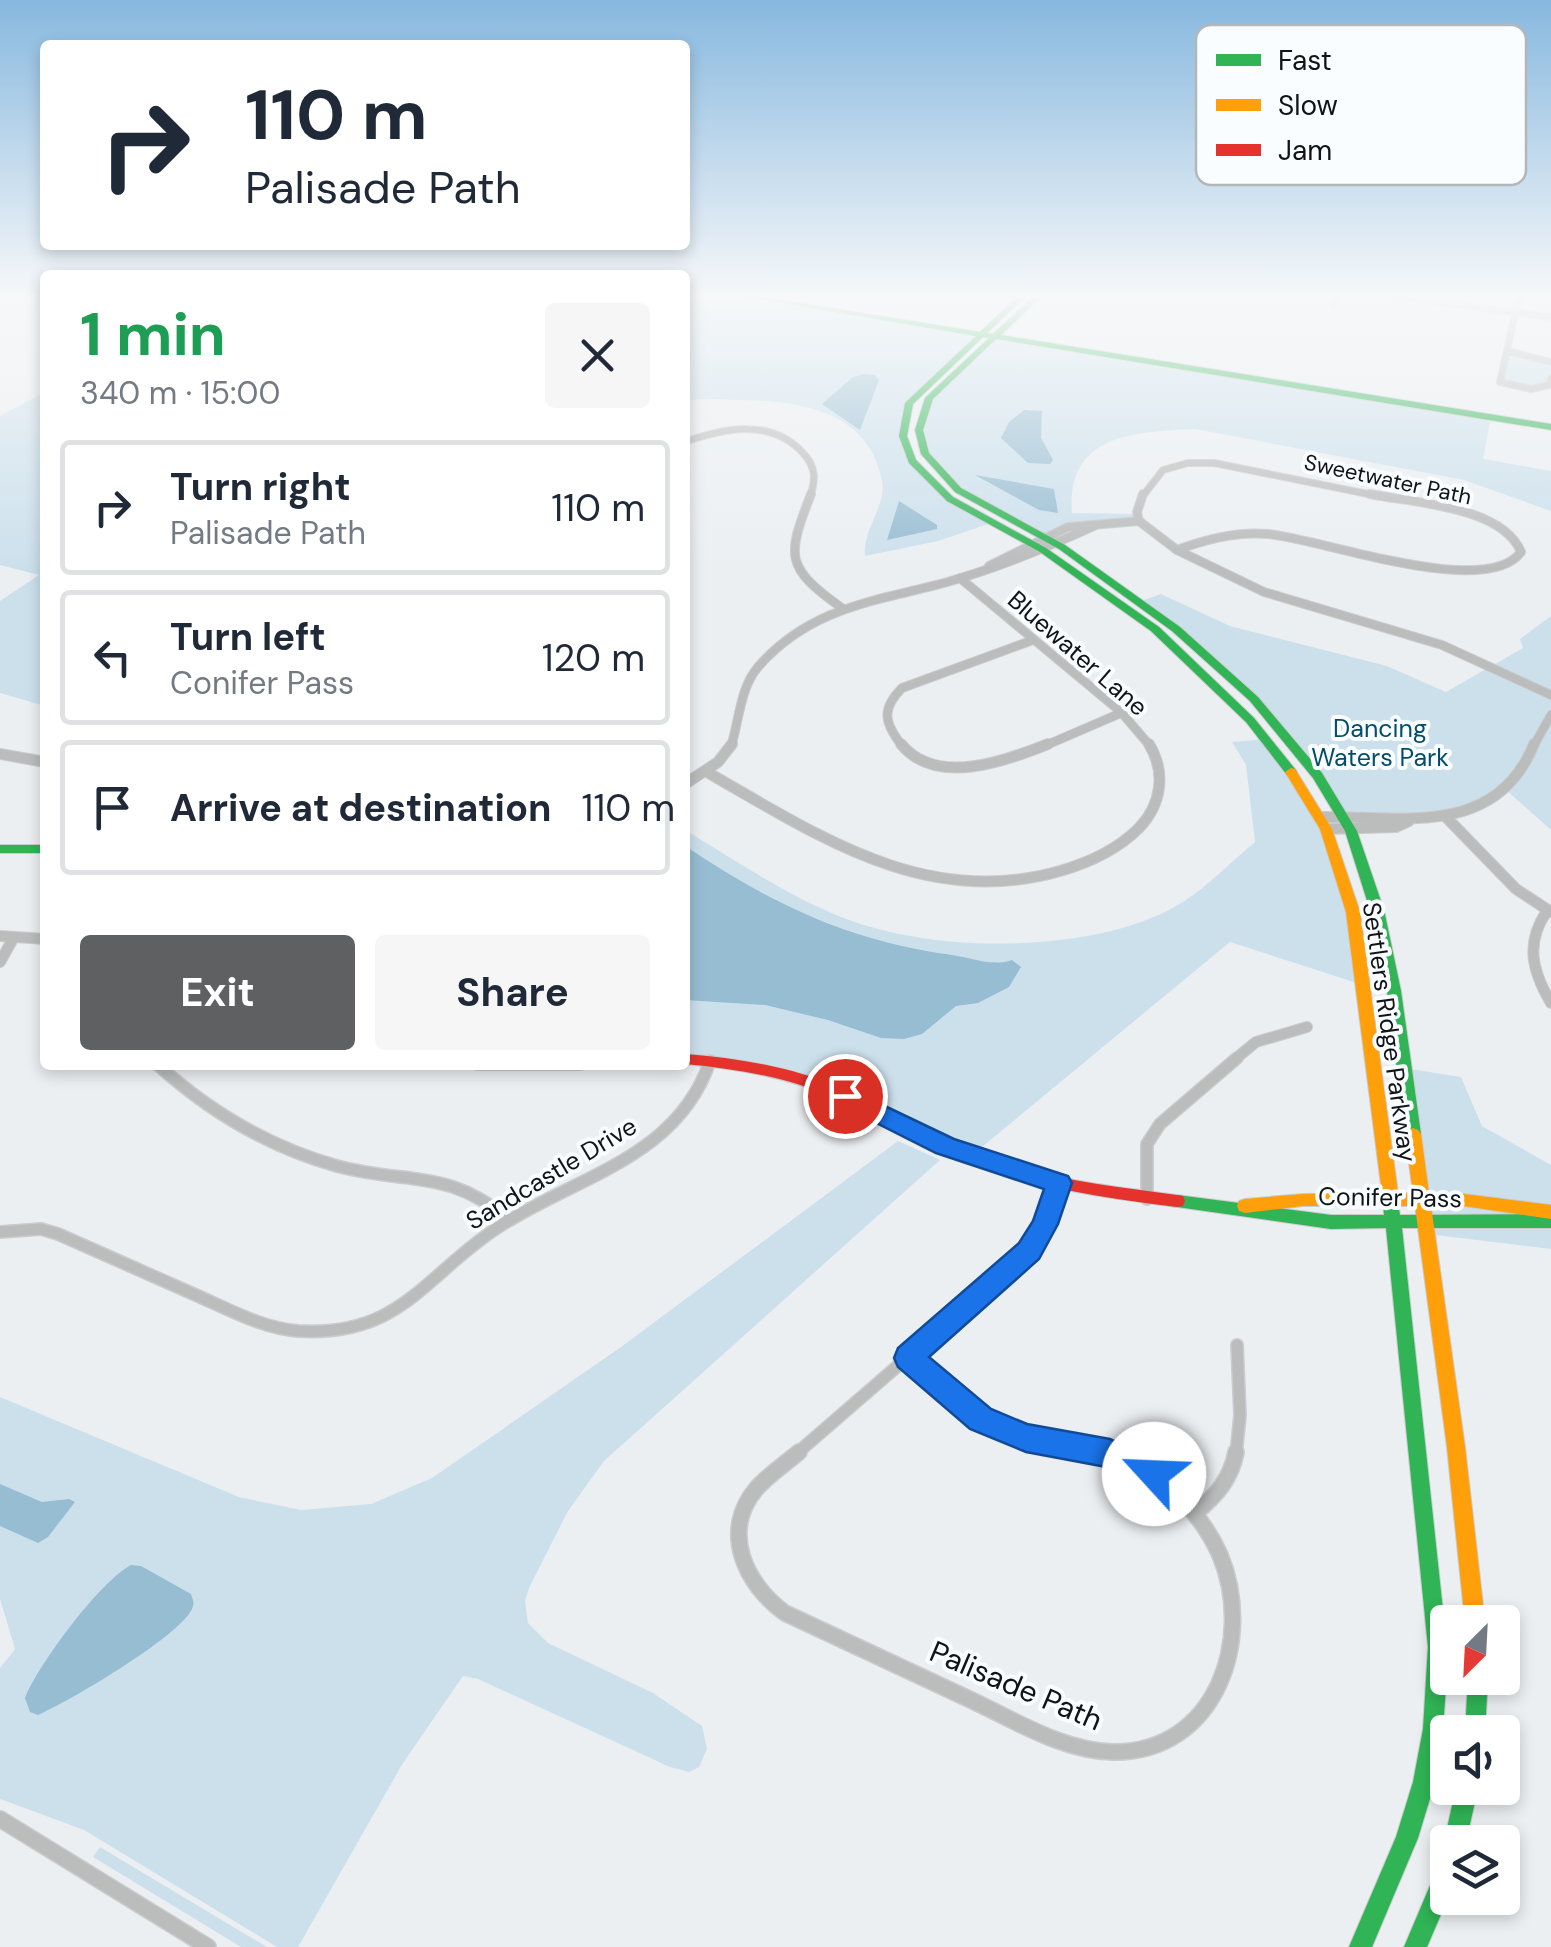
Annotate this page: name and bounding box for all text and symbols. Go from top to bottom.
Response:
legend [1196,25,1526,185]
text: Fast [1278,42,1332,79]
text: 110 m [245,70,428,161]
icon: right [80,80,210,210]
text: Slow [1278,87,1338,124]
text: Jam [1278,132,1332,169]
text: Palisade Path [245,158,521,217]
text: 1 min [80,295,226,374]
button: close [545,303,650,408]
text: 340 m · 15:00 [80,372,280,414]
street label: Sweetwater Path [1302,448,1474,511]
text: Turn right [170,462,351,512]
icon: right [85,480,140,535]
text: 110 m [551,483,645,533]
text: Palisade Path [170,512,366,554]
street label: Bluewater Lane [1001,583,1155,723]
text: Turn left [170,612,326,662]
icon: left [85,630,140,685]
text: 120 m [542,633,645,683]
text: Conifer Pass [170,662,354,704]
park label: Dancing Waters Park [1311,712,1449,774]
icon: arrive [85,780,140,835]
text: Arrive at destination [170,783,552,833]
text: 110 m [582,783,675,833]
street label: Settlers Ridge Parkway [1355,900,1424,1164]
button: Exit [80,935,355,1050]
button: Share [375,935,650,1050]
pin [803,1054,888,1139]
icon: arrive [818,1069,873,1124]
street label: Sandcastle Drive [460,1109,643,1237]
street label: Conifer Pass [1318,1180,1462,1215]
position arrow [1102,1422,1206,1526]
north arrow [1430,1605,1520,1695]
map controls [1430,1605,1520,1915]
street label: Palisade Path [924,1632,1108,1739]
button: sound [1430,1715,1520,1805]
button: layers [1430,1825,1520,1915]

